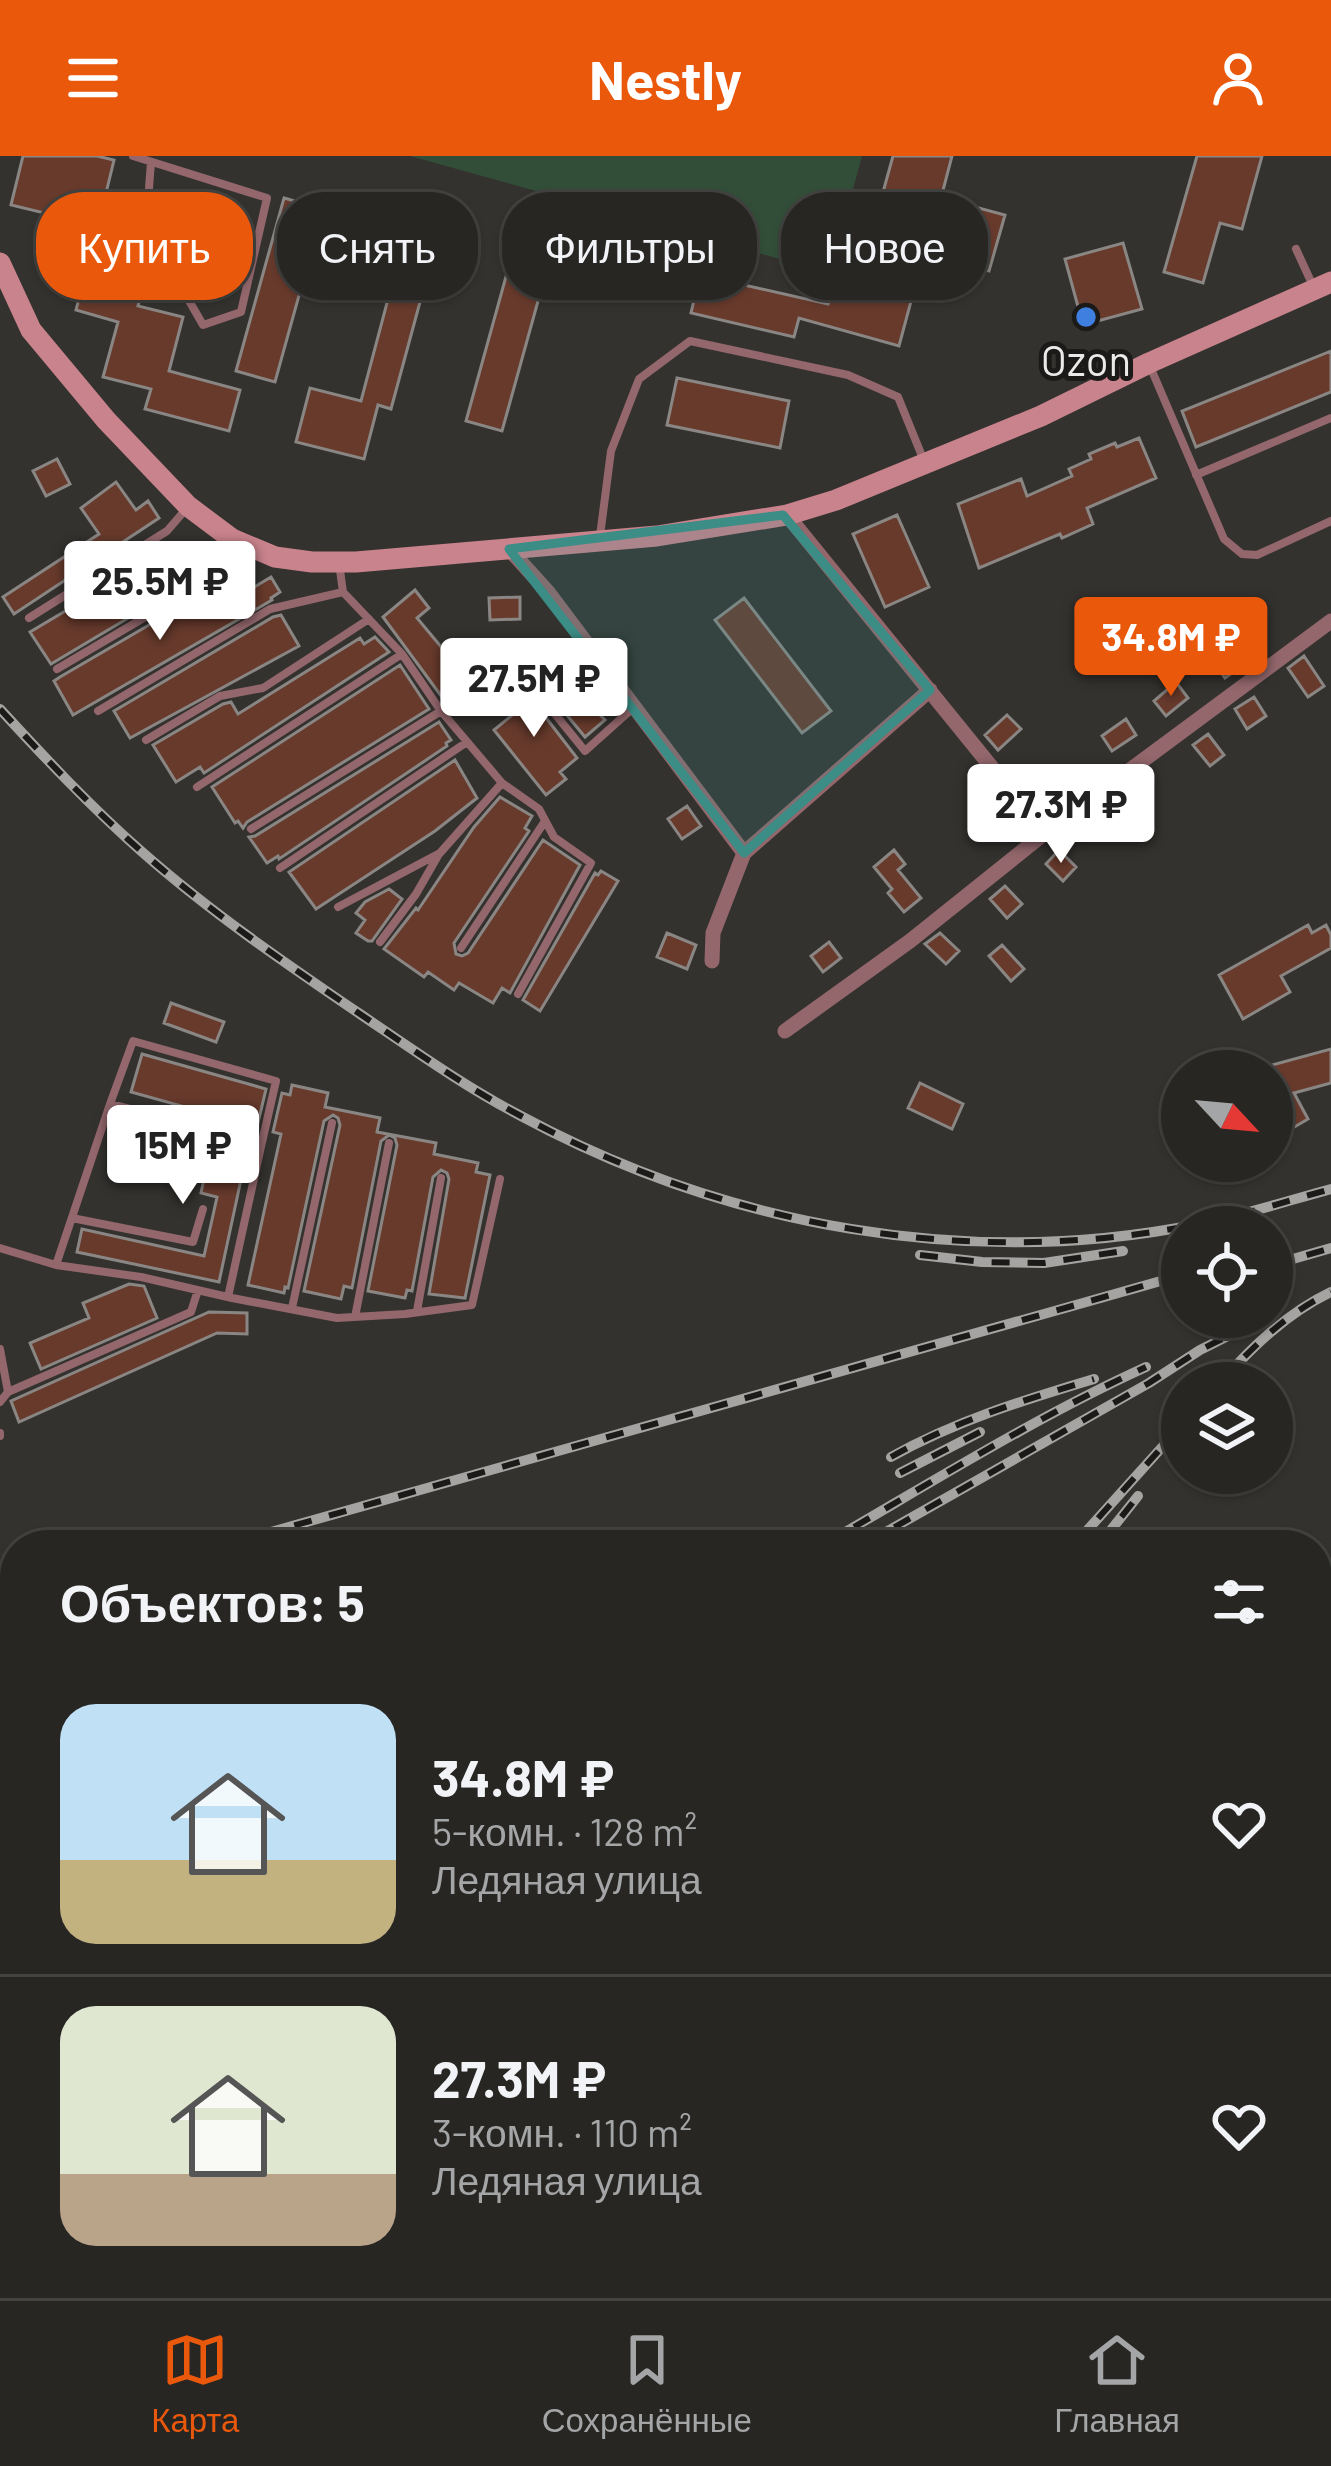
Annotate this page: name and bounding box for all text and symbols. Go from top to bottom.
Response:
icon: menu [60,45,126,111]
icon: person [1205,45,1271,111]
text: Nestly [589,46,742,111]
chip: Купить [36,192,253,300]
chip: Снять [277,192,478,300]
chip: Фильтры [502,192,757,300]
chip: Новое [781,192,988,300]
marker: Ozon [1073,304,1099,330]
place label: Ozon [1041,334,1131,384]
pin: 25.5M ₽ [49,541,271,643]
text: 25.5M ₽ [91,556,229,603]
pin: 34.8M ₽ [1060,597,1282,699]
text: 34.8M ₽ [1101,612,1241,659]
pin: 27.5M ₽ [423,638,645,740]
text: 27.5M ₽ [467,653,601,700]
pin: 27.3M ₽ [950,764,1172,866]
text: 27.3M ₽ [994,779,1128,826]
north arrow [1161,1050,1293,1182]
map controls [1161,1050,1293,1494]
pin: 15M ₽ [99,1105,267,1207]
text: 15M ₽ [134,1120,232,1167]
button: locate [1161,1206,1293,1338]
button: layers [1161,1362,1293,1494]
icon: filters [1206,1569,1272,1635]
text: Объектов: 5 [60,1571,365,1632]
text: 34.8M ₽ [432,1746,614,1807]
icon: home [156,1752,300,1896]
icon: heart [1206,1791,1272,1857]
text: 5-комн. · 128 m² [432,1807,697,1854]
text: Ледяная улица [432,1855,702,1902]
text: 27.3M ₽ [432,2047,606,2108]
icon: home [156,2054,300,2198]
icon: heart [1206,2093,1272,2159]
text: 3-комн. · 110 m² [432,2108,692,2155]
text: Ледяная улица [432,2156,702,2203]
tab: Карта [151,2327,239,2440]
tab: Сохранённые [542,2327,752,2440]
tab: Главная [1054,2327,1180,2440]

